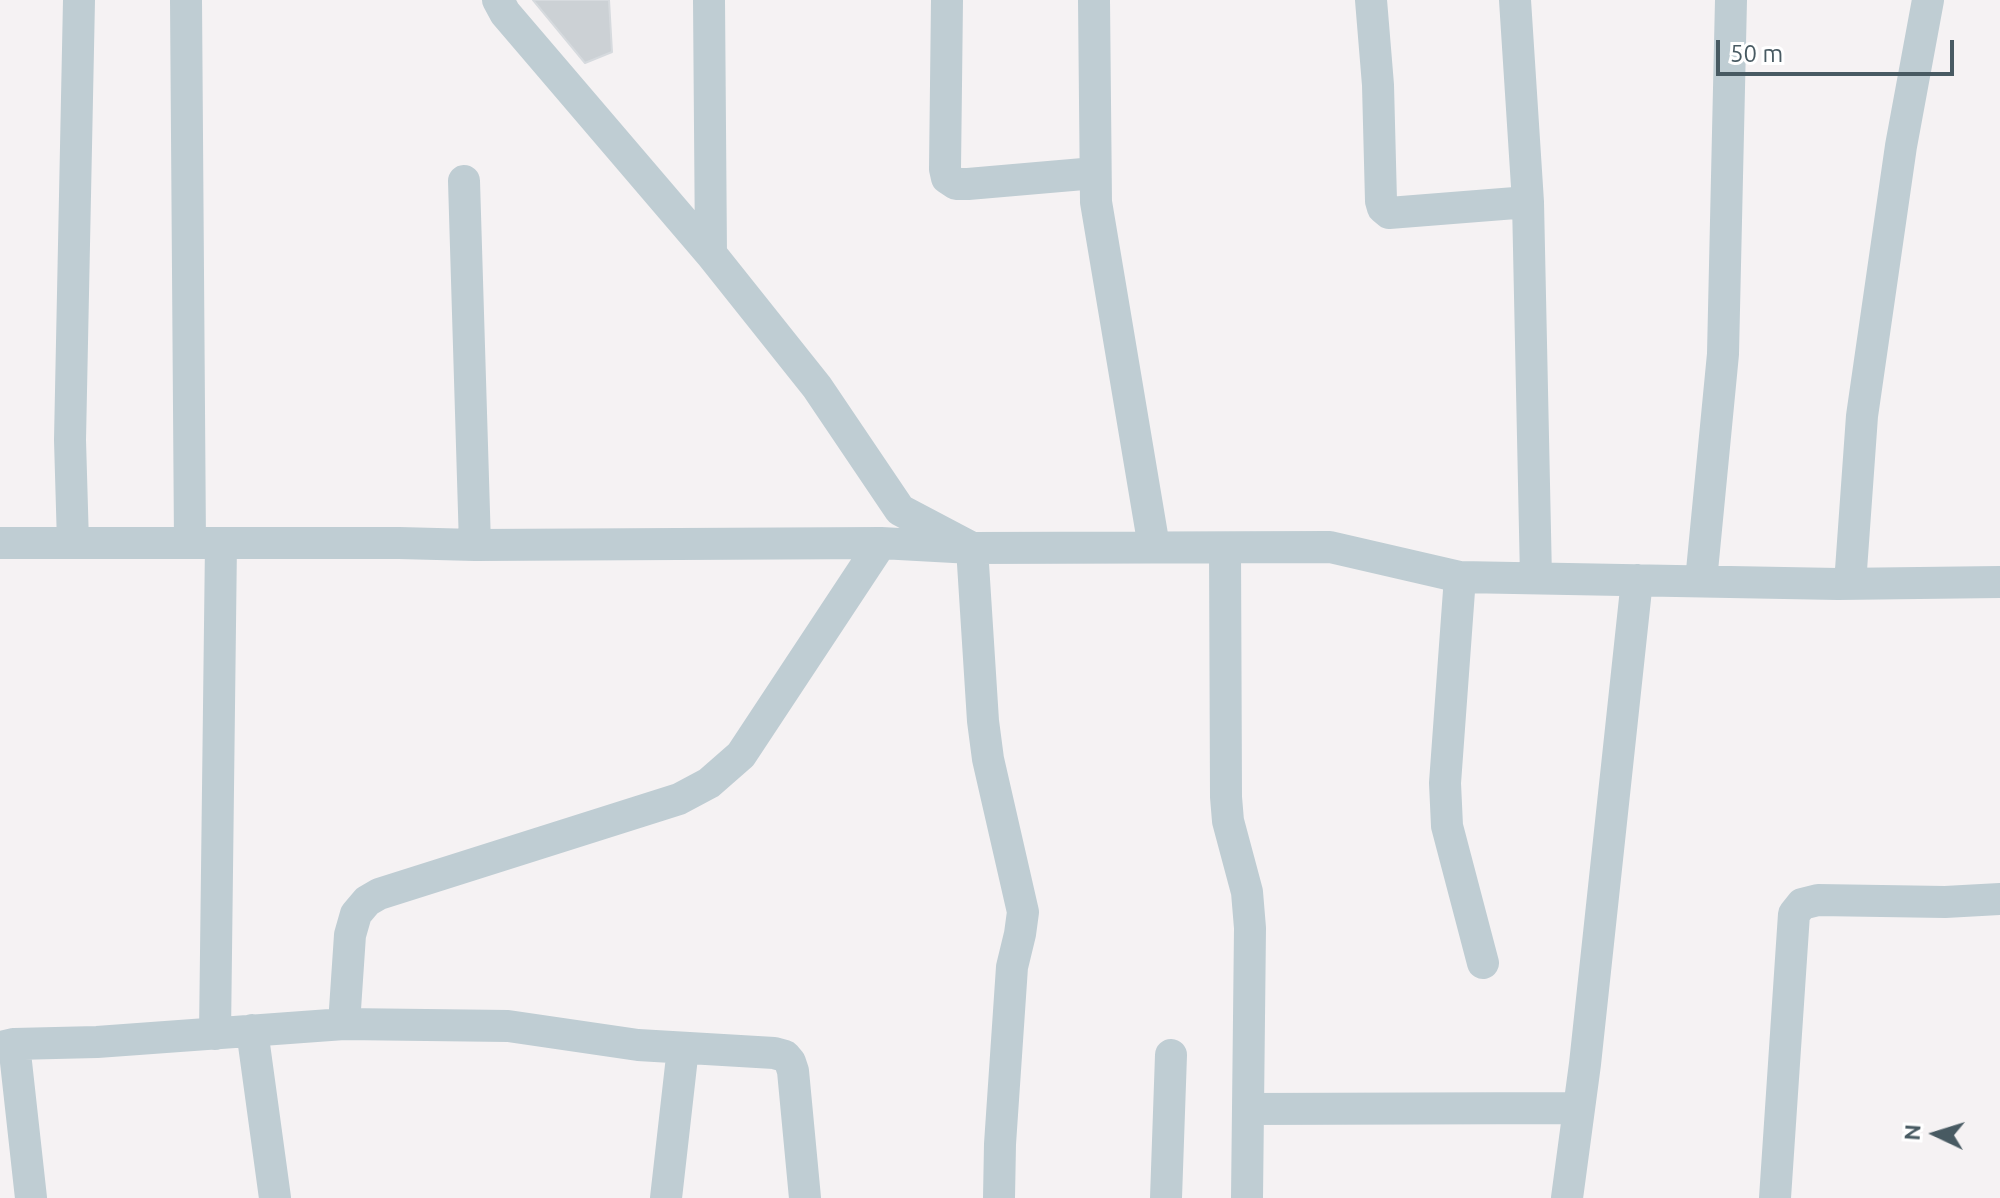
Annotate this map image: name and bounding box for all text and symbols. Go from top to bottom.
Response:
scale bar [1720,24,1958,74]
text: 50 m [1730,40,1783,67]
north arrow [1896,1094,1976,1174]
text: N [1899,1123,1925,1141]

